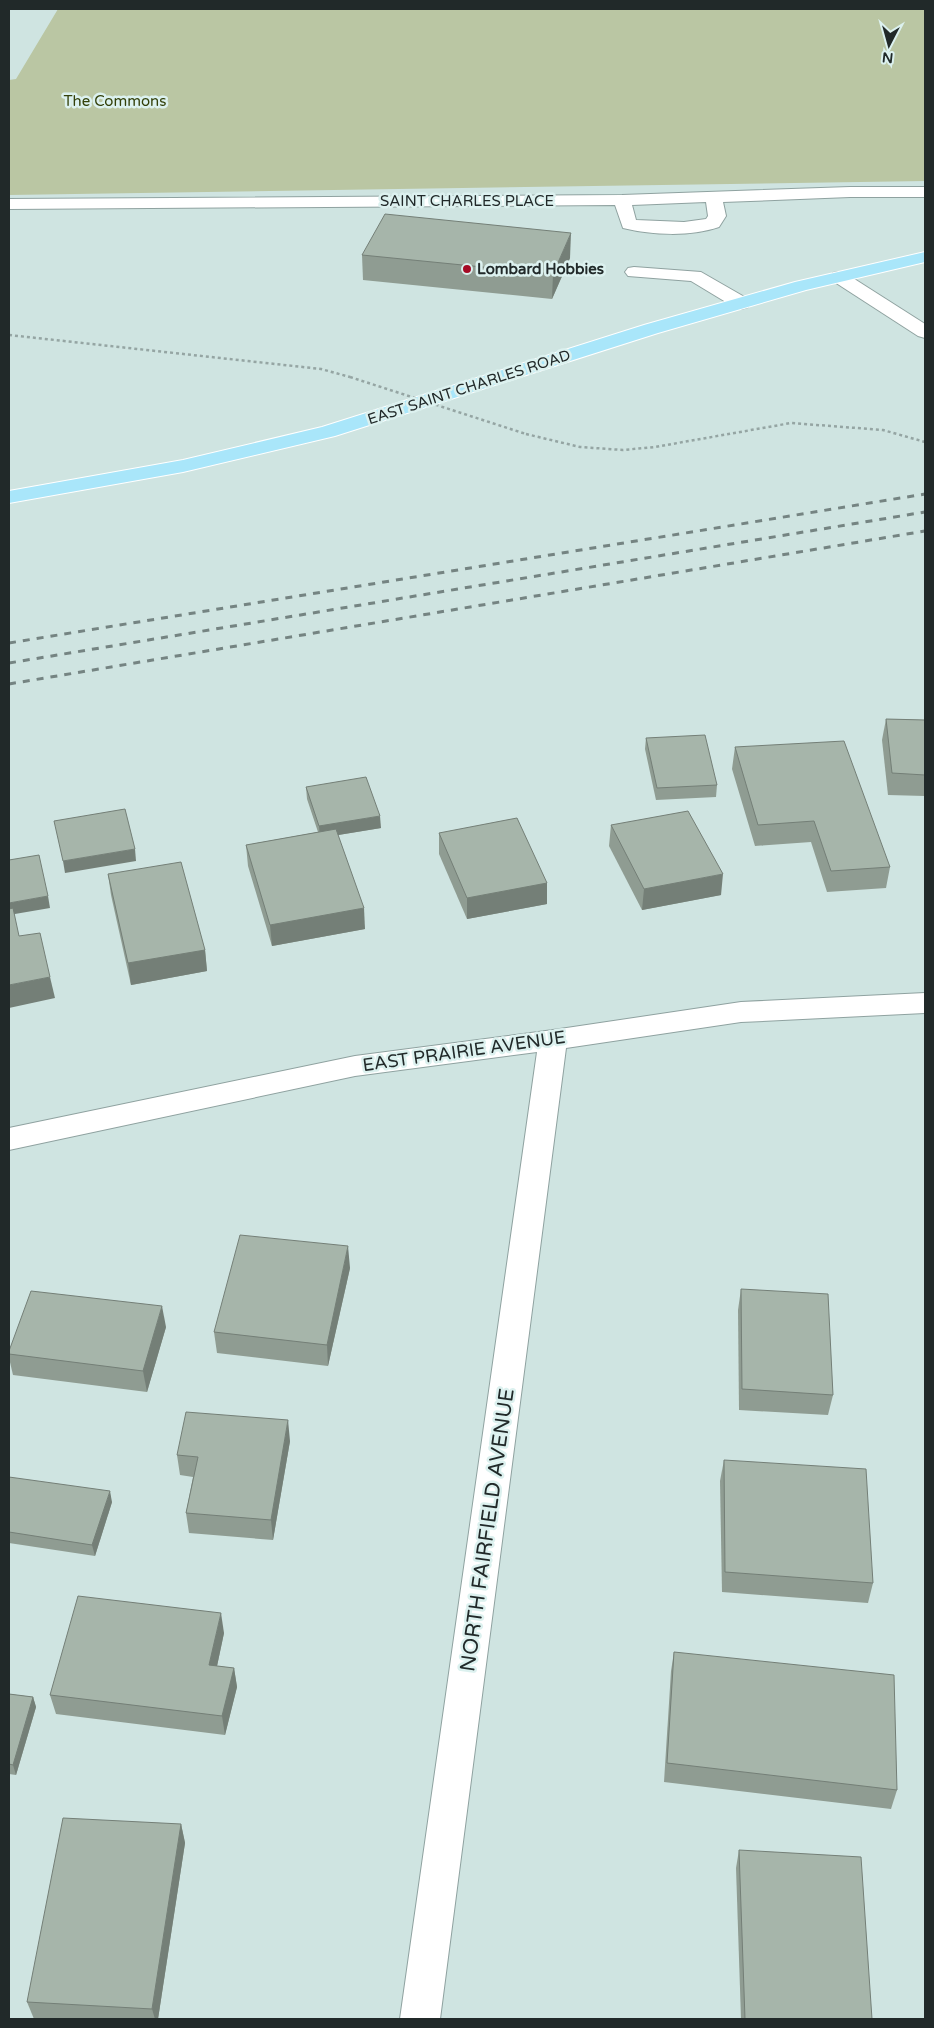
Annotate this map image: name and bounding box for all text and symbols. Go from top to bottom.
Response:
north arrow [864,20,914,70]
text: N [881,48,894,66]
park label: The Commons [64,92,166,110]
street label: SAINT CHARLES PLACE [380,192,554,210]
place label: Lombard Hobbies [477,260,604,278]
marker: Lombard Hobbies [461,263,473,275]
street label: EAST SAINT CHARLES ROAD [365,346,573,428]
street label: EAST PRAIRIE AVENUE [361,1026,567,1076]
street label: NORTH FAIRFIELD AVENUE [455,1387,520,1673]

